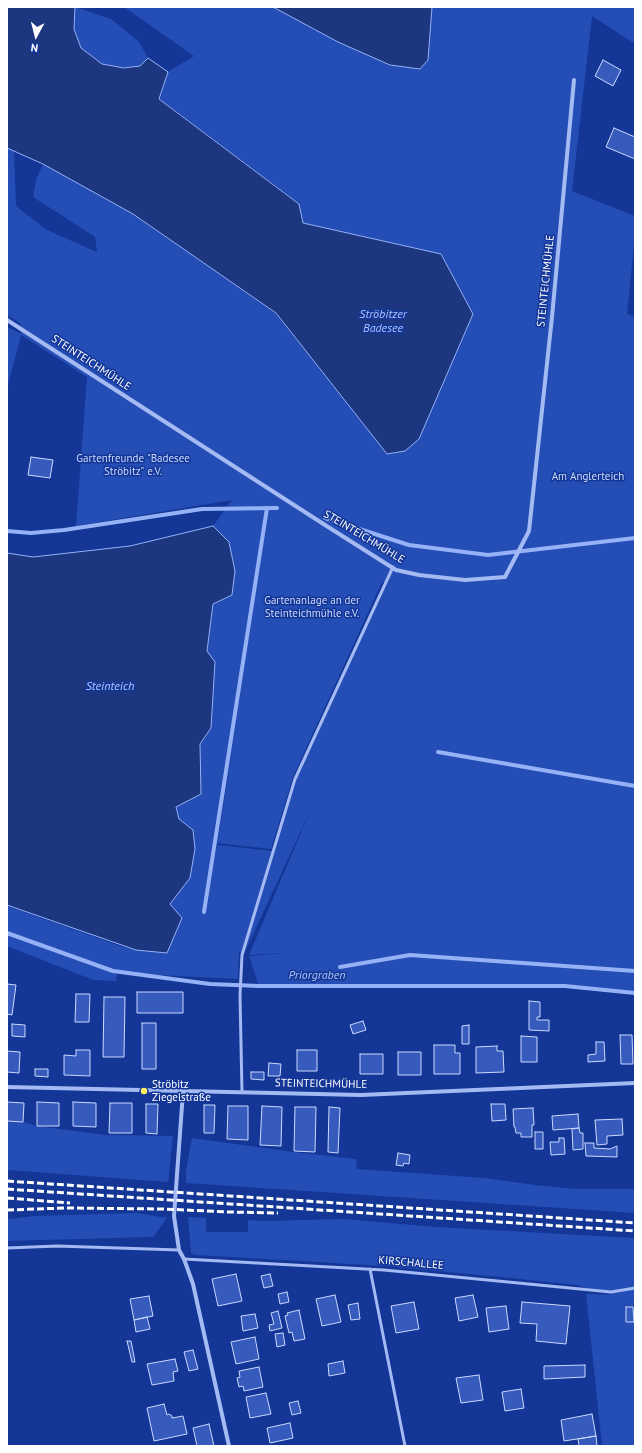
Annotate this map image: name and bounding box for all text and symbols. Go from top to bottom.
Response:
north arrow [16,16,56,56]
text: N [30,41,39,55]
street label: STEINTEICHMÜHLE [535,234,557,328]
water label: Ströbitzer Badesee [359,308,407,336]
street label: STEINTEICHMÜHLE [49,332,133,394]
park label: Gartenfreunde "Badesee Ströbitz" e.V. [76,452,190,478]
park label: Am Anglerteich [552,470,624,484]
street label: STEINTEICHMÜHLE [321,508,407,566]
park label: Gartenanlage an der Steinteichmühle e.V. [264,594,360,620]
water label: Steinteich [86,680,134,694]
water label: Priorgraben [288,969,346,983]
street label: STEINTEICHMÜHLE [275,1077,367,1091]
place label: Ströbitz Ziegelstraße [152,1078,211,1104]
marker: Ströbitz Ziegelstraße [139,1086,149,1096]
street label: KIRSCHALLEE [378,1254,444,1272]

